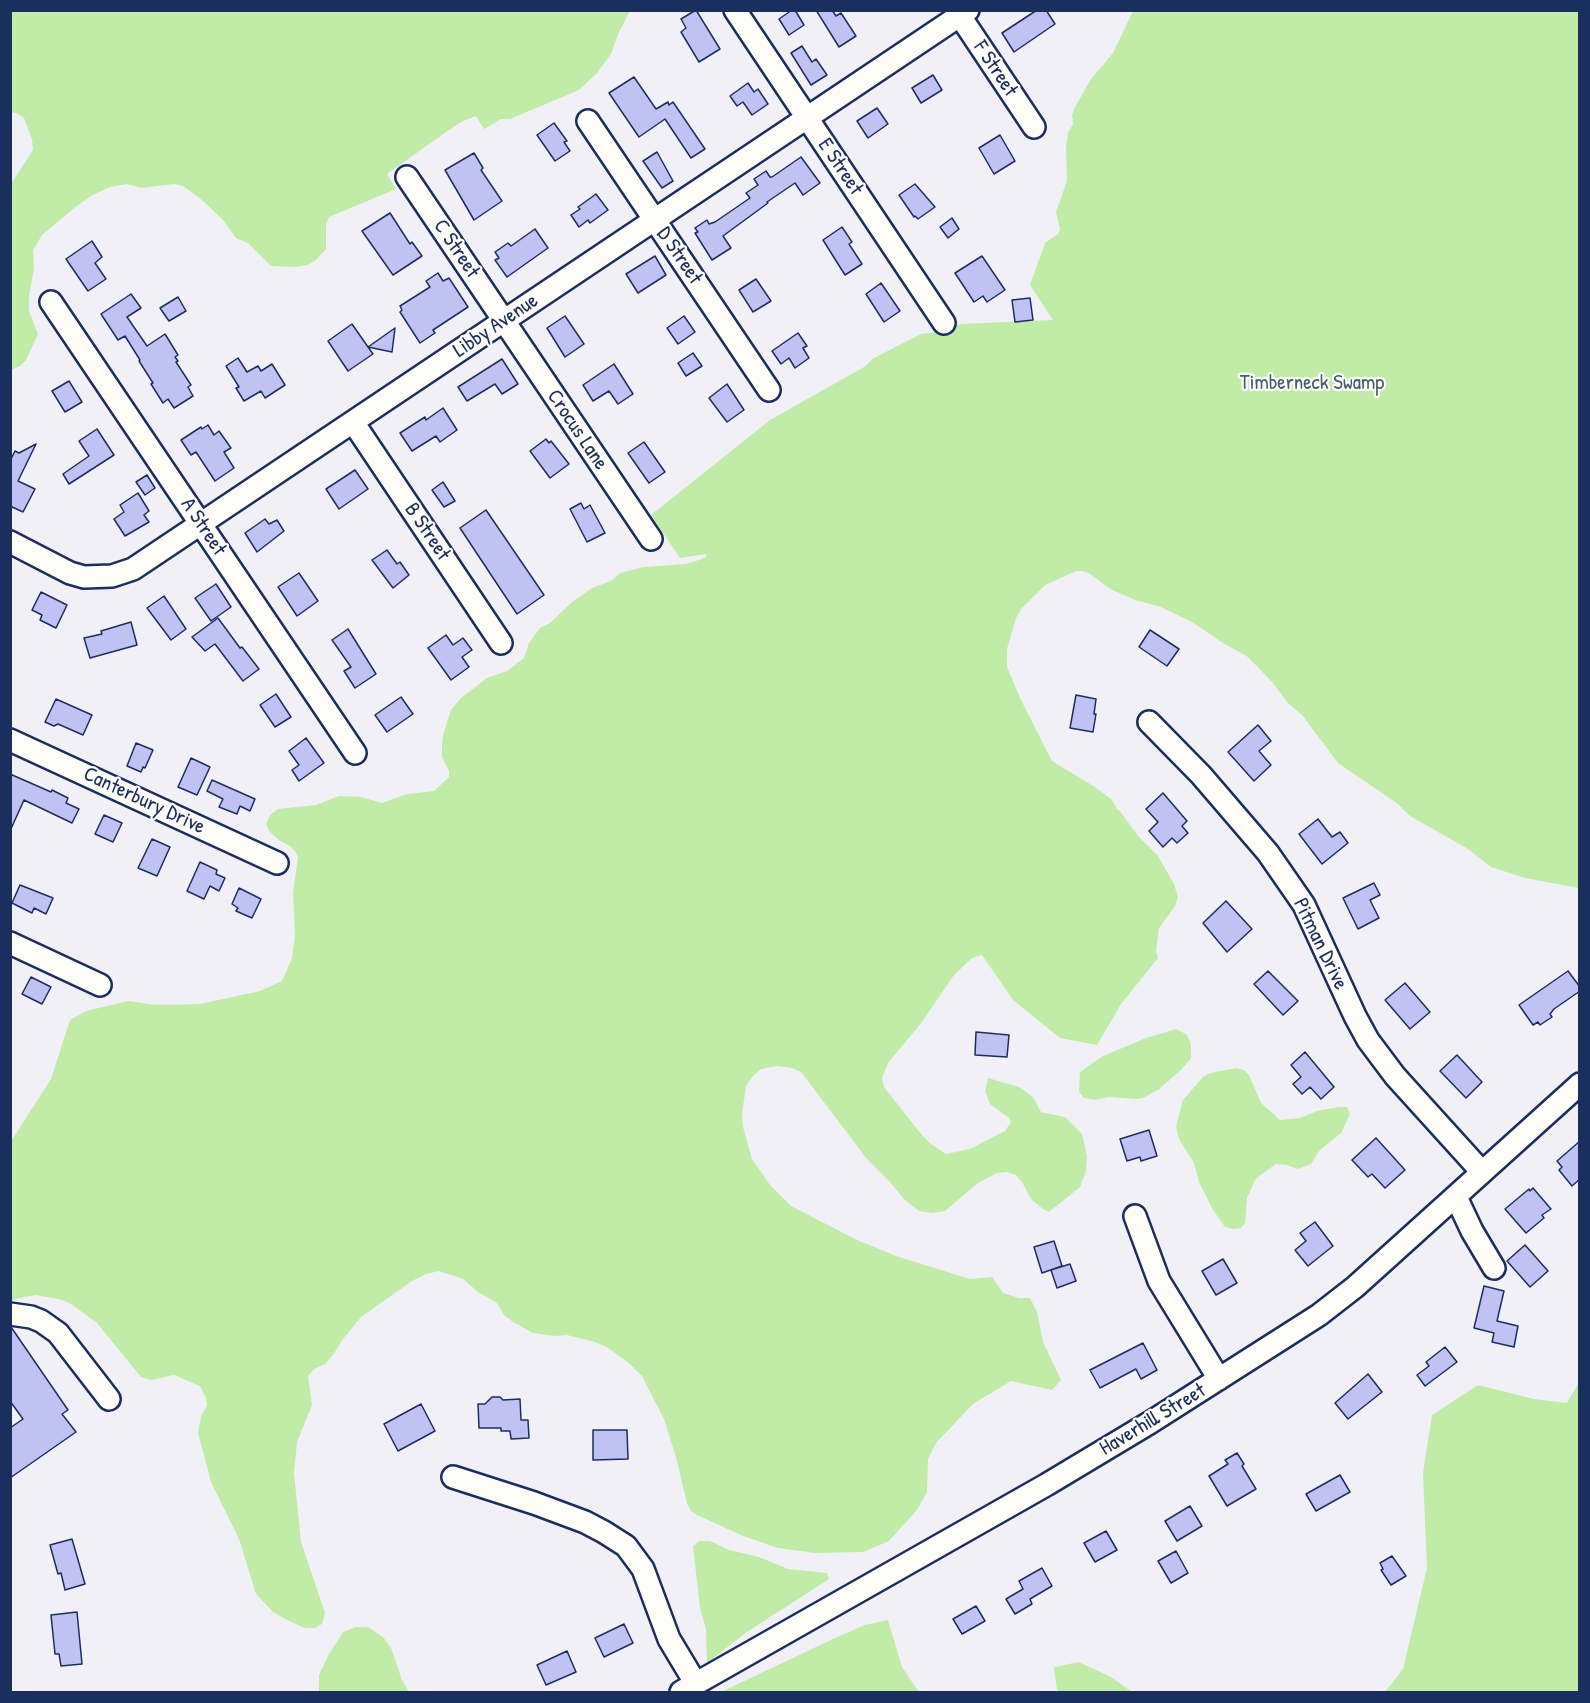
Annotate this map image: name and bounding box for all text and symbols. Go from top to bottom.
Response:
street label: F Street [967,36,1023,102]
street label: E Street [812,134,868,200]
street label: C Street [427,215,485,283]
street label: D Street [651,223,707,289]
street label: Libby Avenue [449,288,543,364]
park label: Timberneck Swamp [1240,370,1384,396]
street label: Crocus Lane [541,385,613,475]
street label: A Street [175,493,231,561]
street label: B Street [399,498,455,566]
street label: Canterbury Drive [79,762,209,840]
street label: Pitman Drive [1287,894,1353,994]
street label: Haverhill Street [1095,1379,1211,1461]

